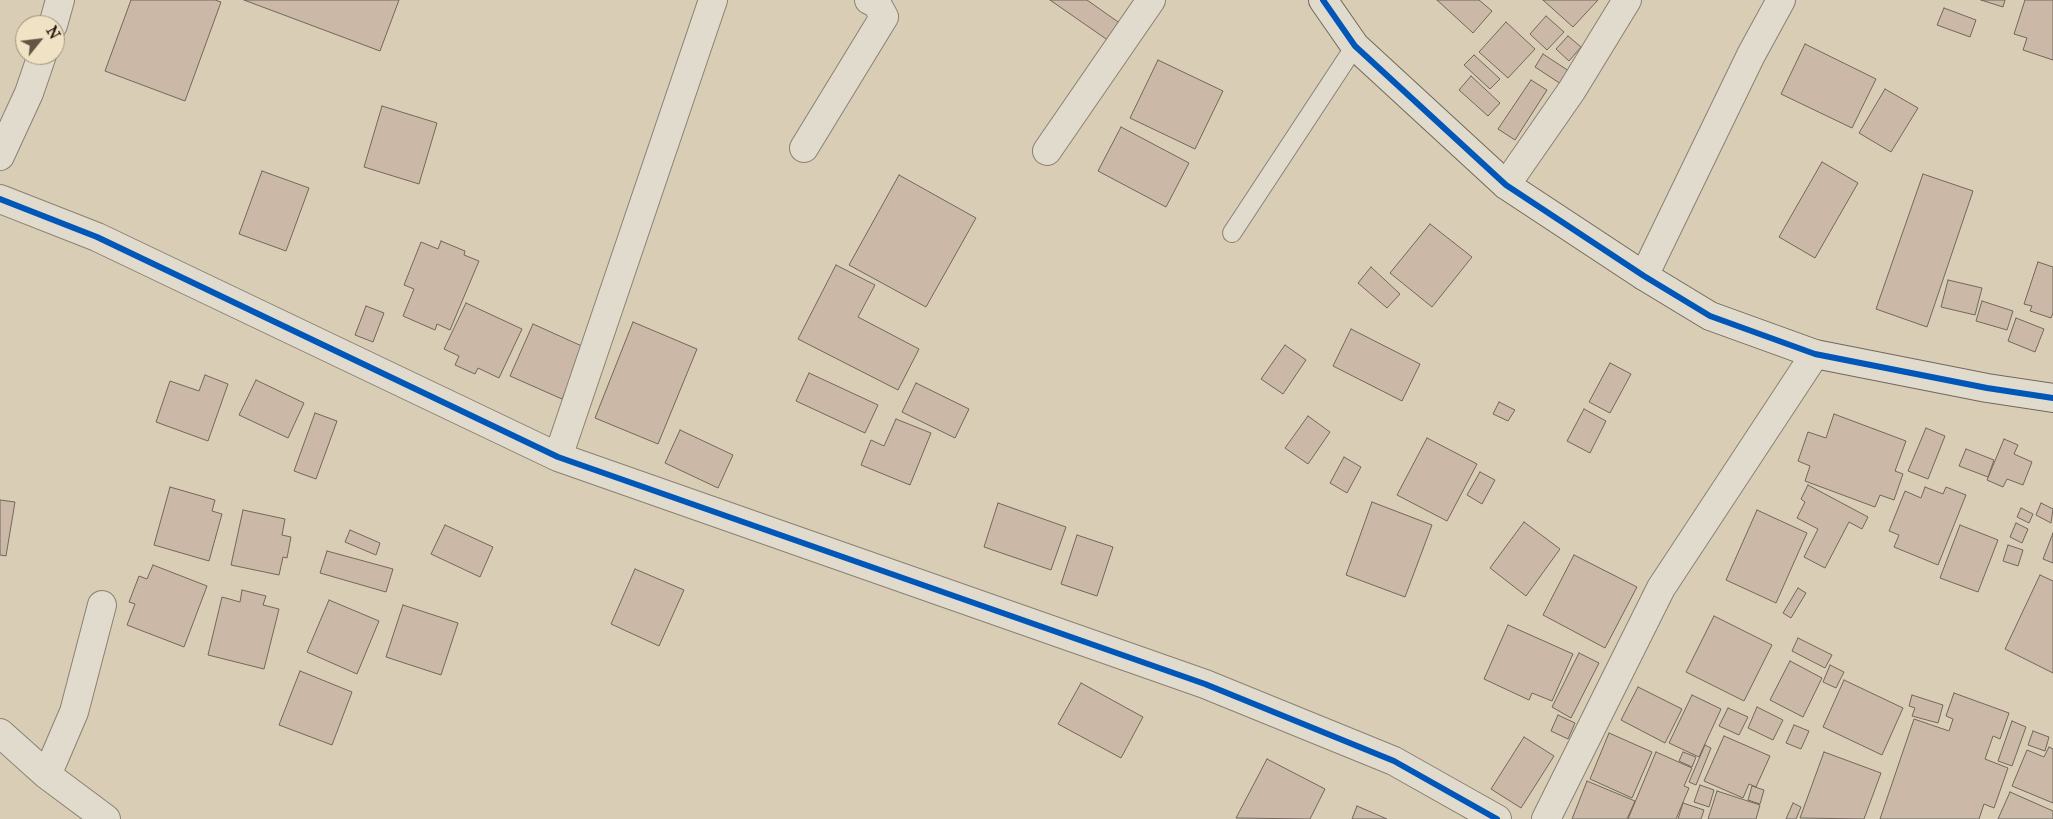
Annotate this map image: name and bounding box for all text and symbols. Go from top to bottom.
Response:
north arrow [15,15,65,65]
text: N [42,24,63,42]

